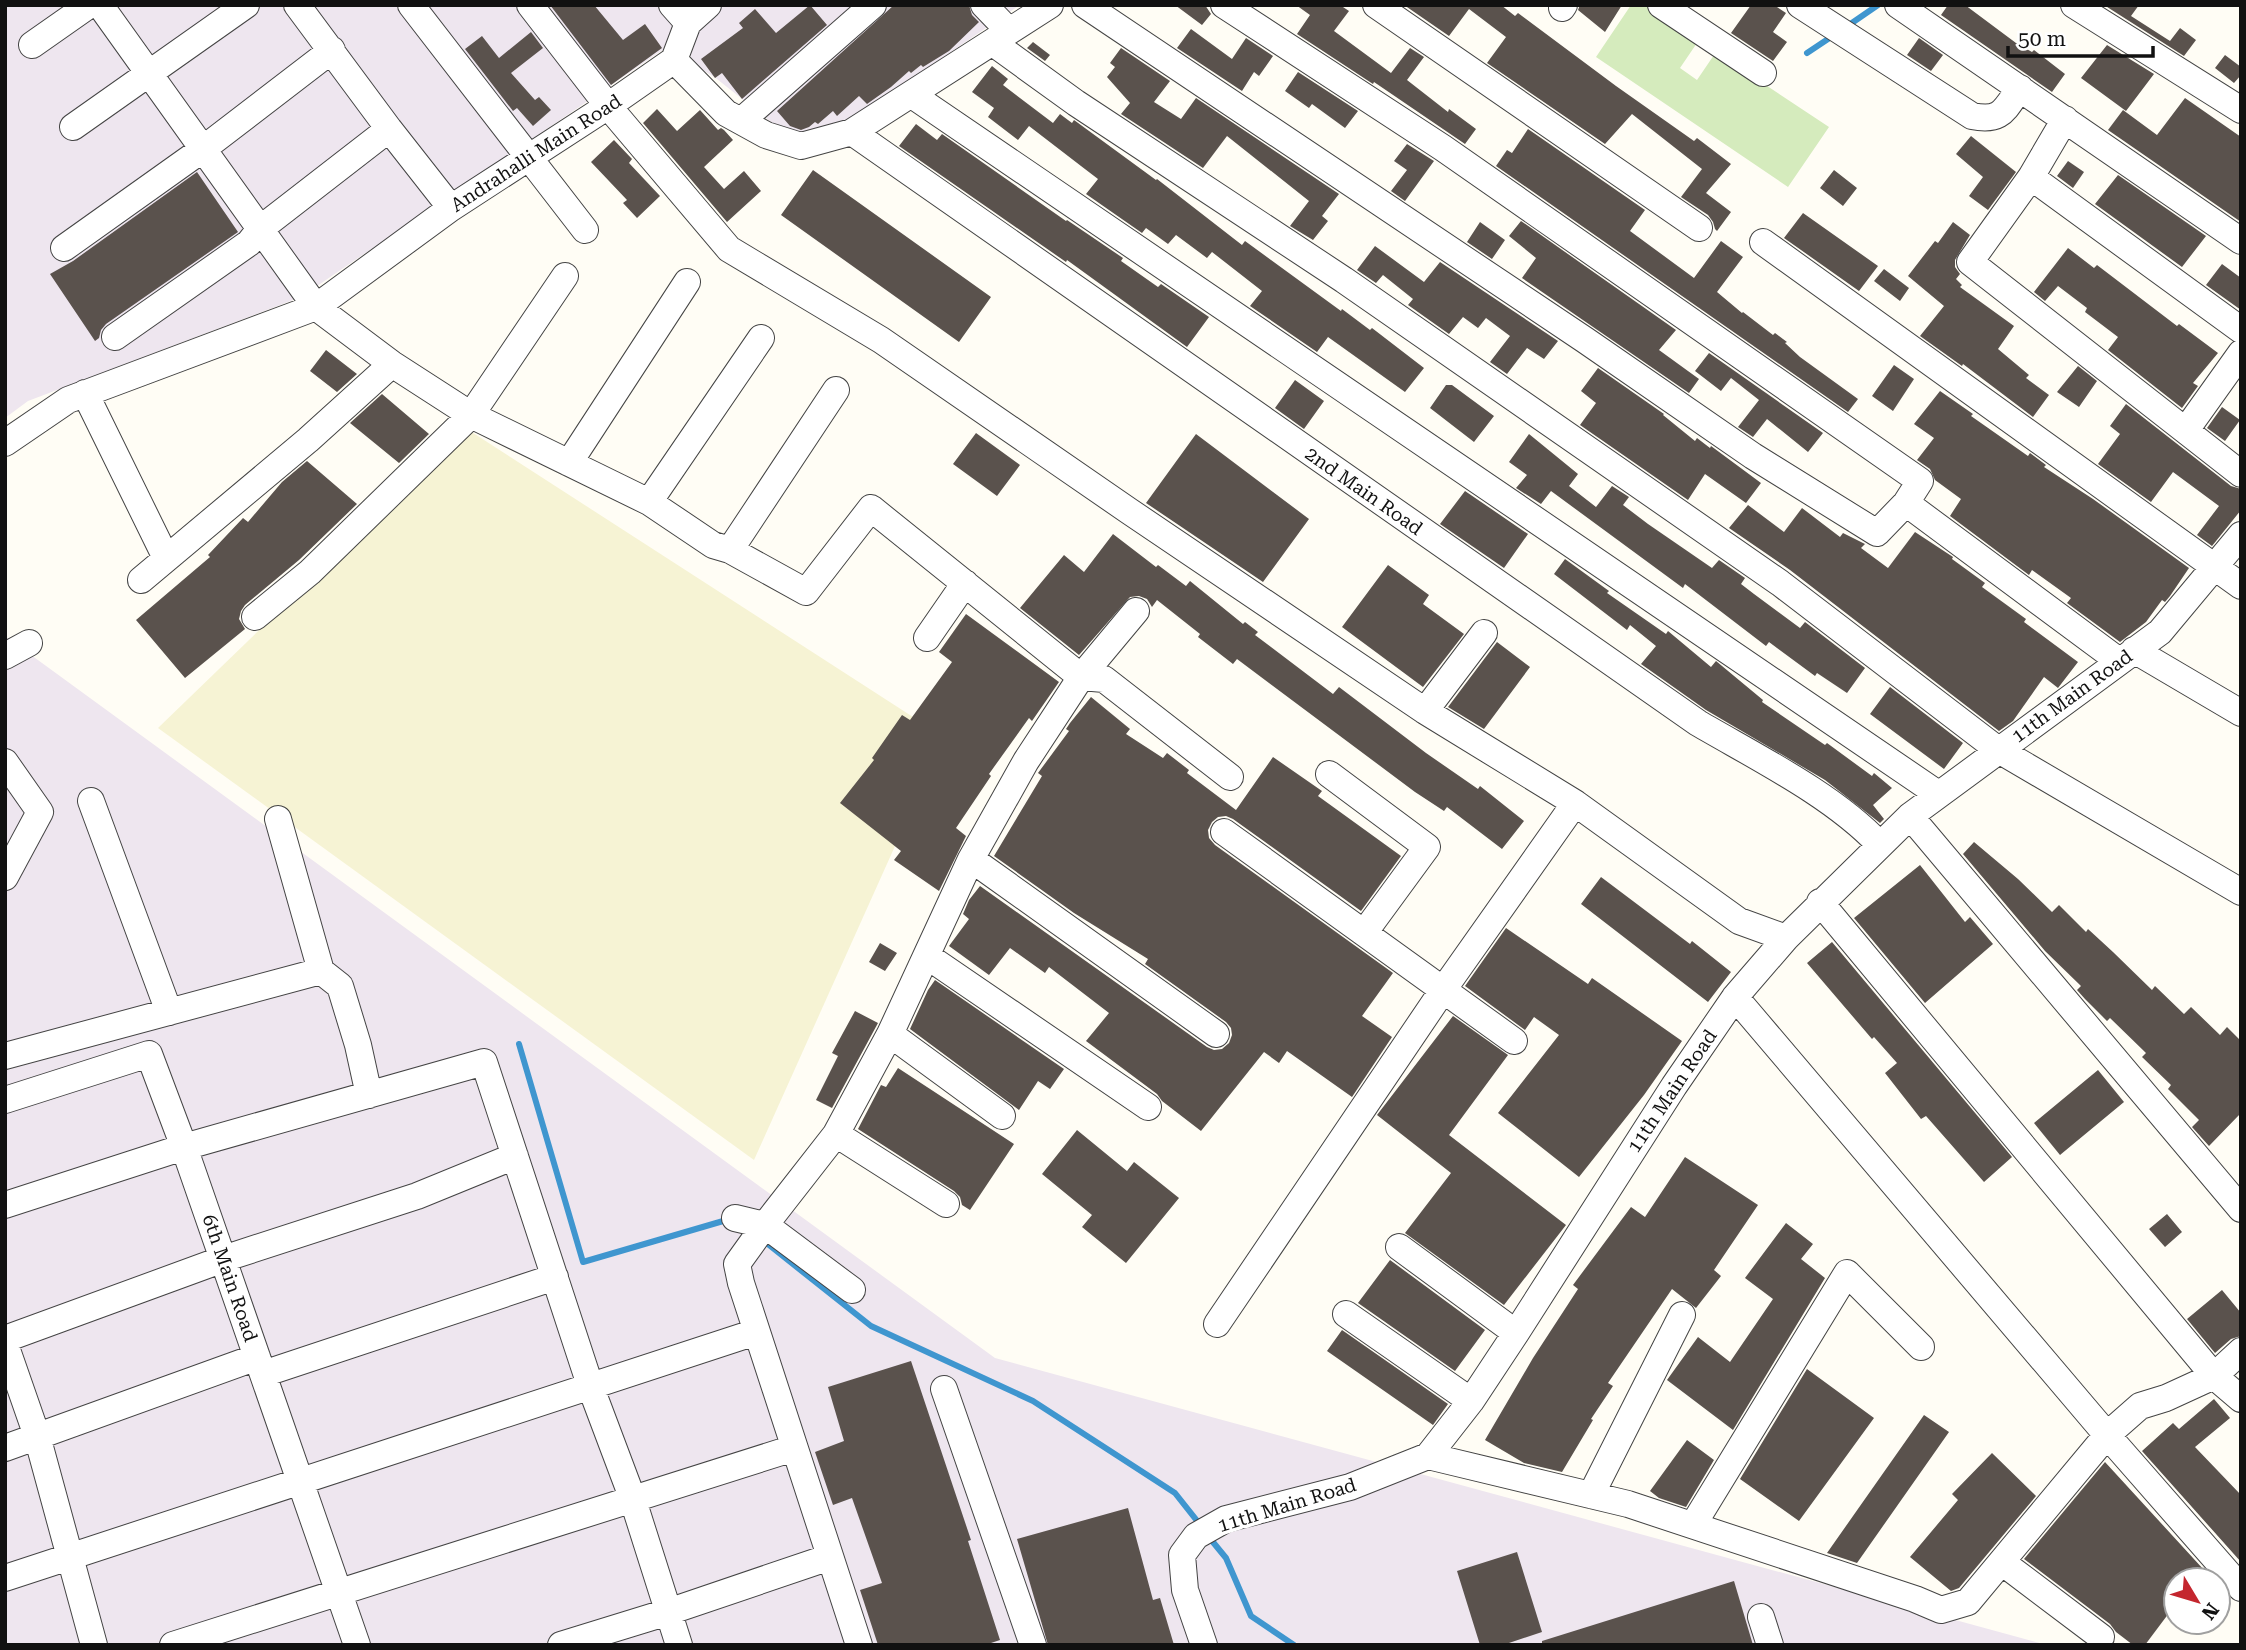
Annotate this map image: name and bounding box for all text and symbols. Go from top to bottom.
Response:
scale bar [2008,14,2153,58]
text: 50 m [2018,27,2066,51]
street label: Andrahalli Main Road [446,89,626,217]
street label: 2nd Main Road [1301,442,1427,540]
street label: 11th Main Road [2007,645,2137,747]
street label: 11th Main Road [1622,1025,1722,1157]
street label: 6th Main Road [198,1211,262,1345]
street label: 11th Main Road [1215,1473,1359,1537]
north arrow [2162,1566,2232,1636]
text: N [2196,1598,2224,1624]

